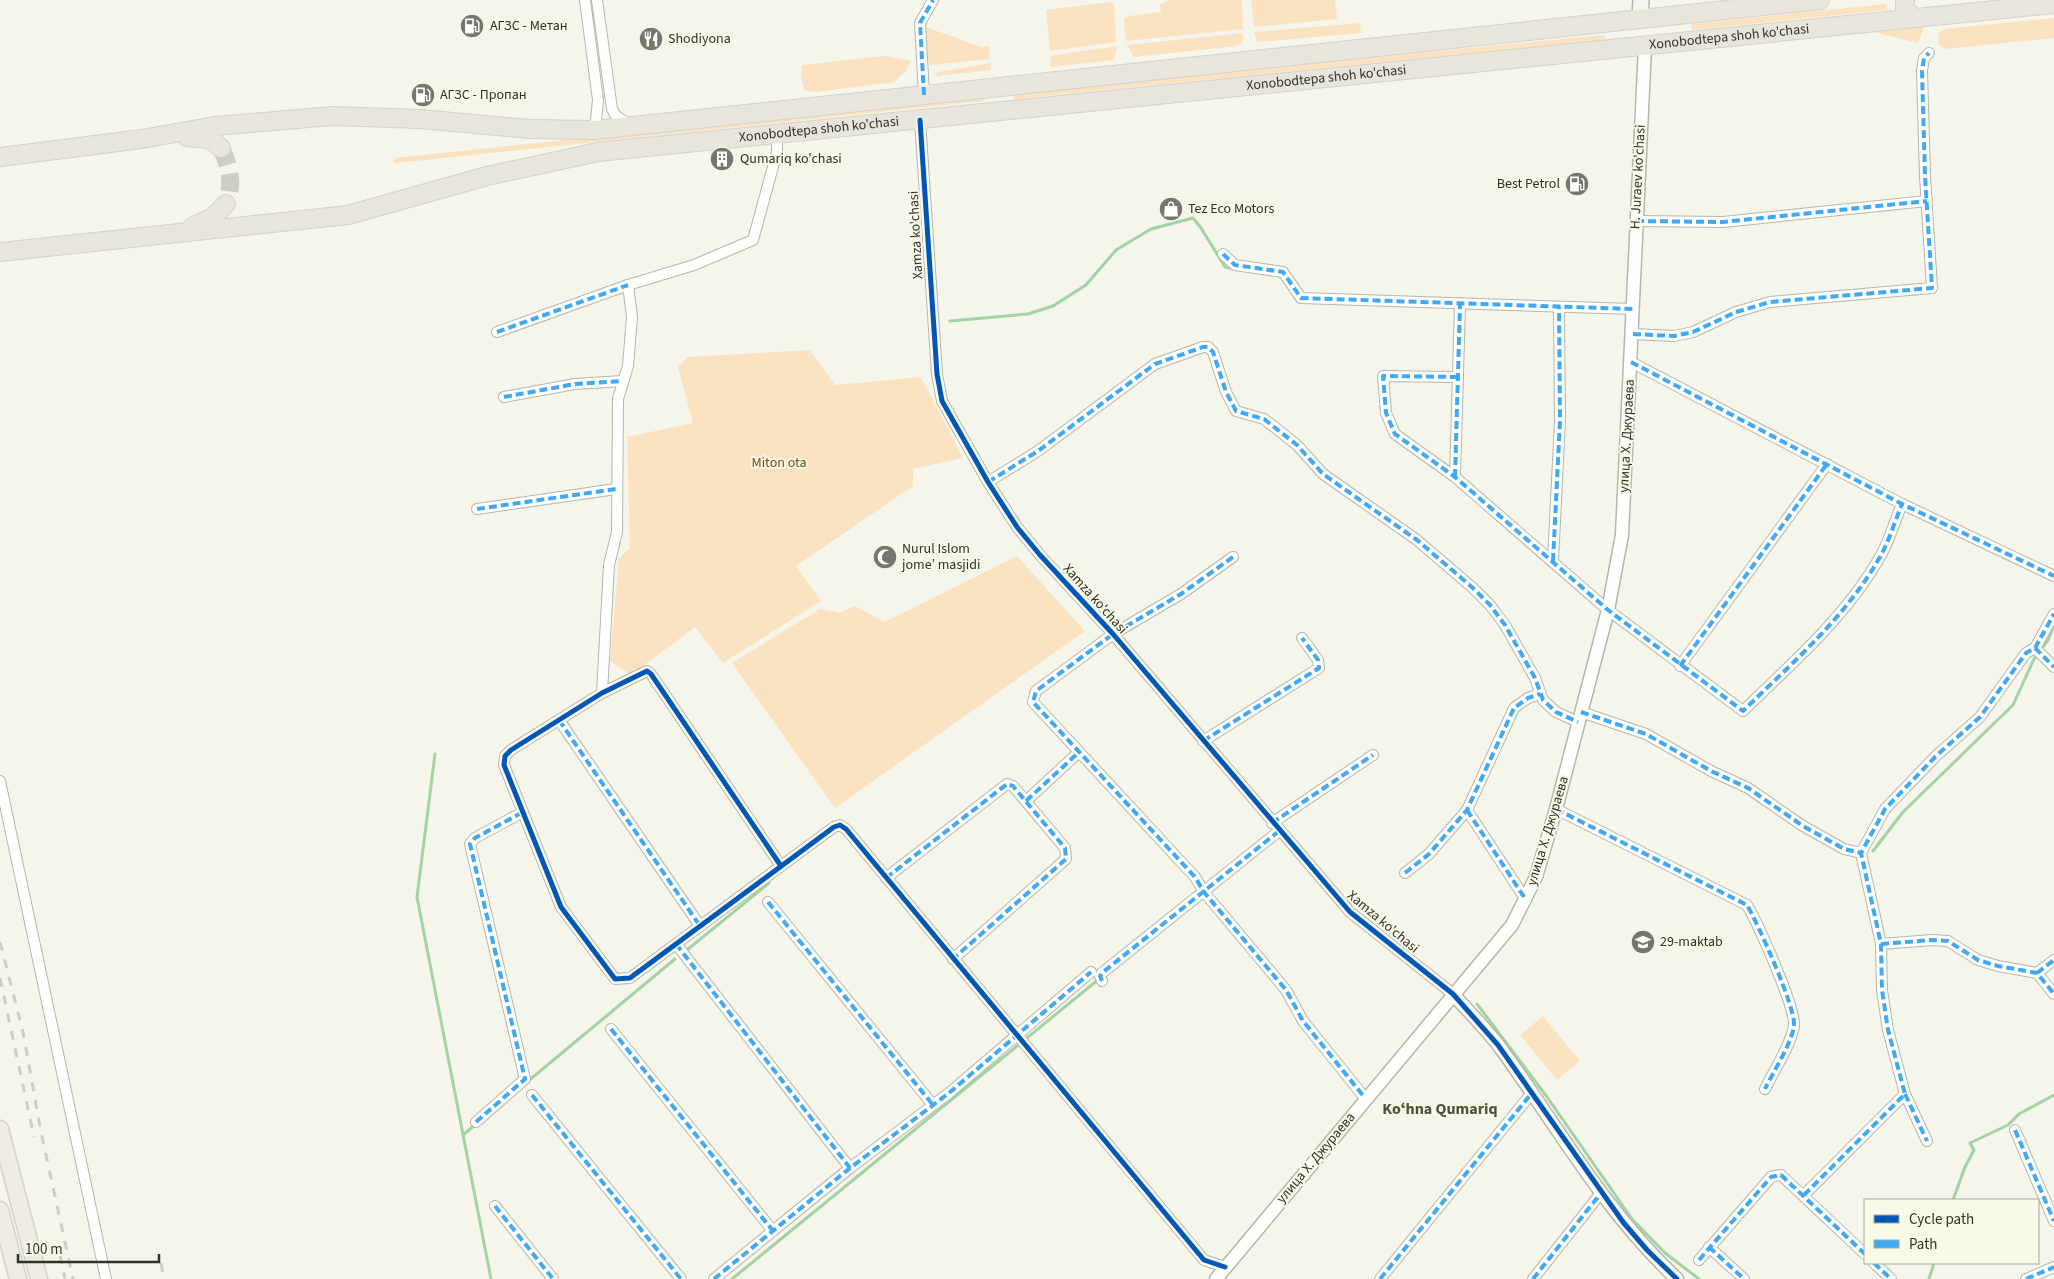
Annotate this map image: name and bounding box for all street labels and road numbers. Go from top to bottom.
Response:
street label: Xonobodtepa shoh ko'chasi [1648,19,1810,55]
street label: Xonobodtepa shoh ko'chasi [1245,60,1407,96]
street label: Xonobodtepa shoh ko'chasi [738,111,900,148]
street label: H. Juraev ko'chasi [1625,124,1651,230]
street label: Xamza ko'chasi [904,190,928,280]
street label: улица Х. Джураева [1614,379,1640,493]
street label: Xamza ko'chasi [1058,559,1132,639]
street label: улица Х. Джураева [1522,774,1574,888]
street label: Xamza ko'chasi [1343,886,1423,958]
street label: улица Х. Джураева [1272,1108,1360,1208]

